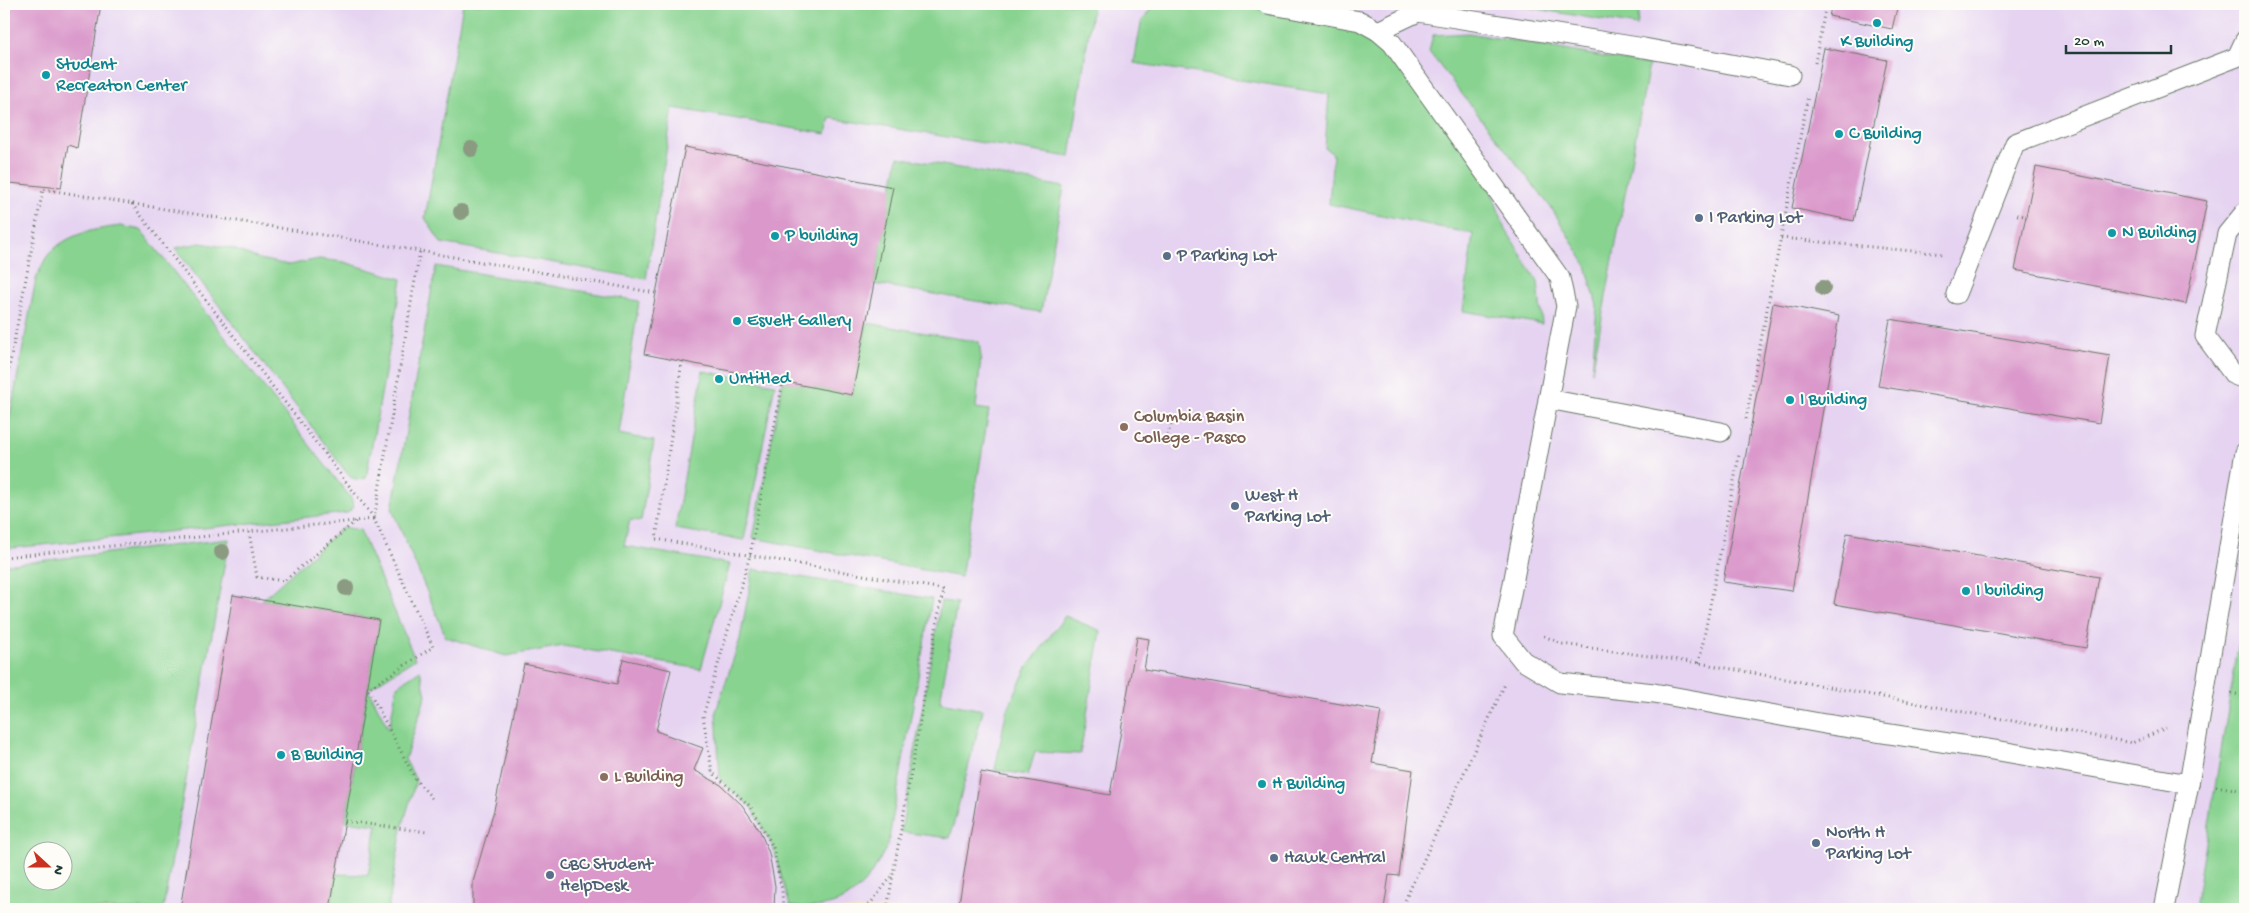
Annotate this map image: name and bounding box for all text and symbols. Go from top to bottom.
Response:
marker: K Building [1871,17,1883,29]
scale bar [2066,22,2172,54]
place label: K Building [1841,32,1913,53]
text: 20 m [2074,33,2104,51]
place label: Student Recreaton Center [56,55,188,97]
marker: Student Recreaton Center [40,69,52,81]
place label: C Building [1849,124,1922,145]
marker: C Building [1833,128,1845,140]
place label: I Parking Lot [1709,208,1804,229]
marker: I Parking Lot [1693,212,1705,224]
place label: N Building [2122,223,2197,244]
place label: P building [784,226,858,247]
marker: N Building [2106,227,2118,239]
marker: P building [769,230,781,242]
place label: P Parking Lot [1176,246,1277,267]
marker: P Parking Lot [1161,250,1173,262]
place label: Esvelt Gallery [747,311,852,332]
marker: Esvelt Gallery [731,315,743,327]
place label: Untitled [729,369,792,390]
marker: Untitled [713,373,725,385]
place label: I Building [1800,390,1867,411]
marker: I Building [1784,394,1796,406]
place label: Columbia Basin College - Pasco [1134,407,1246,449]
marker: Columbia Basin College - Pasco [1118,421,1130,433]
place label: West H Parking Lot [1244,486,1331,528]
marker: West H Parking Lot [1229,500,1241,512]
place label: I building [1976,581,2044,602]
marker: I building [1960,585,1972,597]
place label: B Building [290,745,363,766]
marker: B Building [275,749,287,761]
place label: L Building [614,767,684,788]
marker: L Building [598,771,610,783]
place label: H Building [1272,774,1345,795]
marker: H Building [1256,778,1268,790]
place label: North H Parking Lot [1825,823,1912,865]
marker: North H Parking Lot [1810,837,1822,849]
north arrow [22,840,72,890]
place label: Hawk Central [1284,848,1386,869]
marker: Hawk Central [1268,852,1280,864]
place label: CBC Student HelpDesk [560,855,655,897]
text: N [48,862,67,877]
marker: CBC Student HelpDesk [544,869,556,881]

